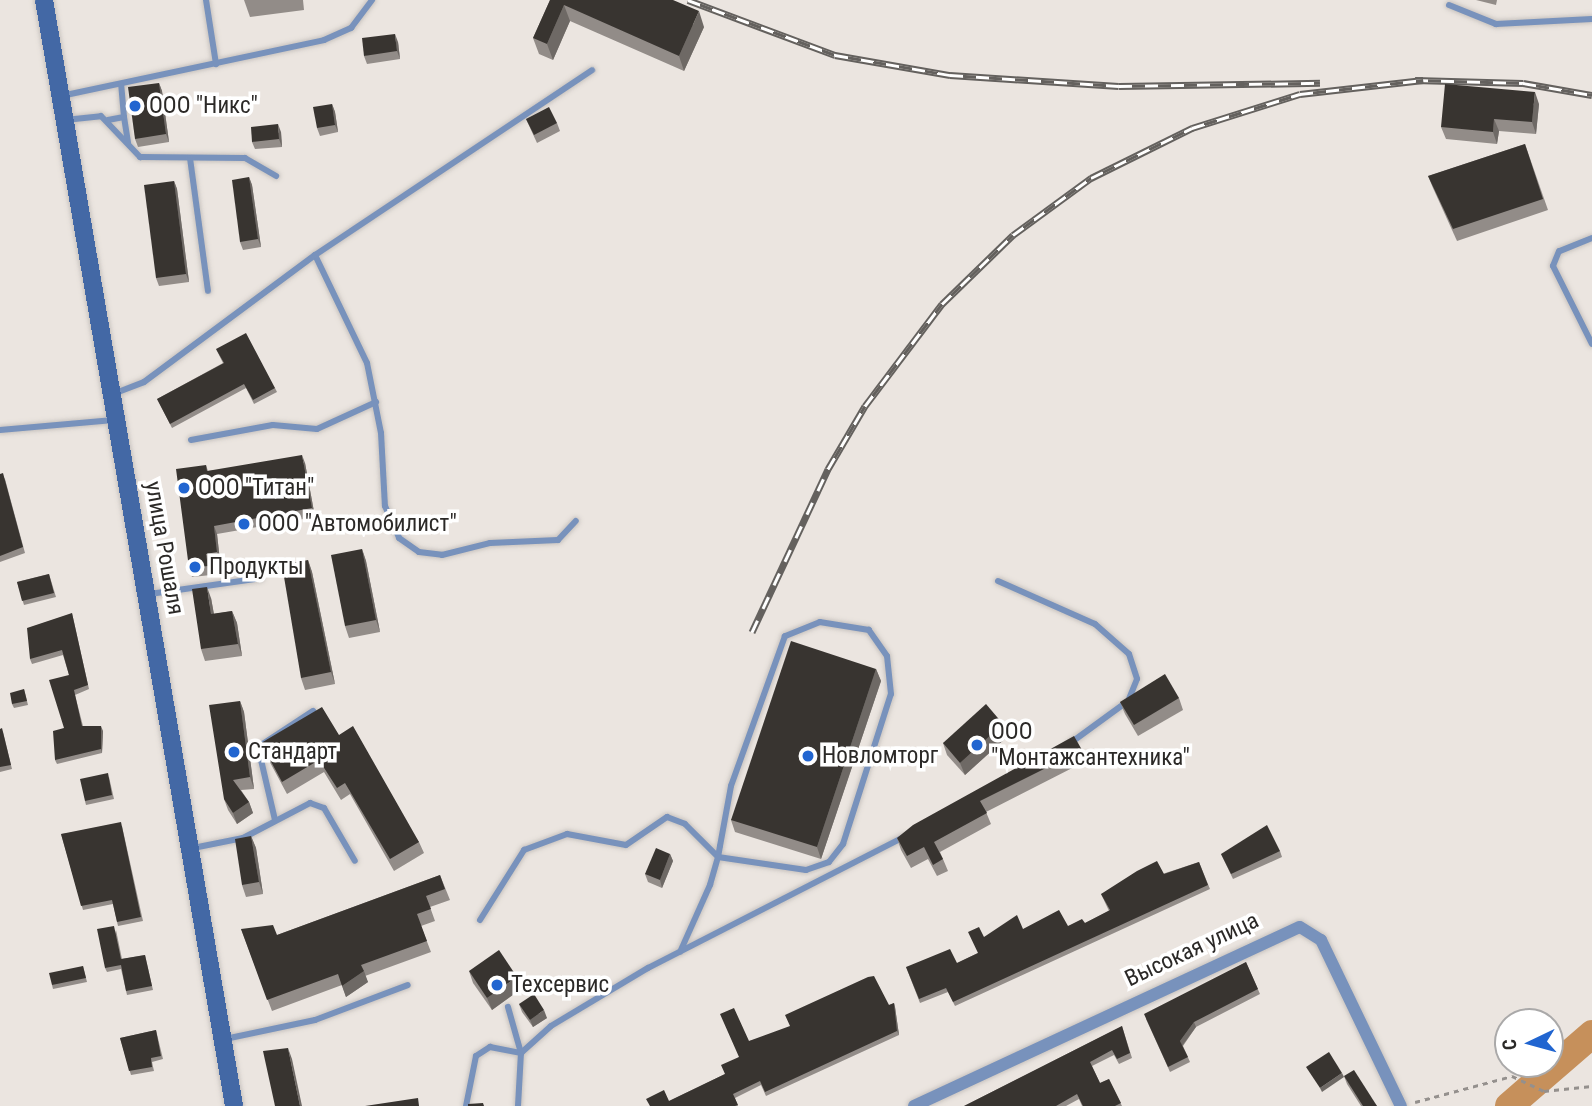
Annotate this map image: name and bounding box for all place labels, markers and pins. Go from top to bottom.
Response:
place label: ООО "Никс" [149,92,258,120]
marker: ООО "Никс" [127,98,143,114]
place label: ООО "Титан" [198,474,314,502]
marker: ООО "Титан" [176,480,192,496]
place label: ООО "Автомобилист" [258,510,457,538]
marker: ООО "Автомобилист" [236,516,252,532]
place label: Продукты [209,553,304,581]
marker: Продукты [187,559,203,575]
place label: ООО "Монтажсантехника" [991,718,1190,772]
marker: ООО "Монтажсантехника" [969,737,985,753]
place label: Стандарт [248,738,337,766]
place label: Новломторг [822,742,938,770]
marker: Стандарт [226,744,242,760]
marker: Новломторг [800,748,816,764]
place label: Техсервис [511,971,609,999]
marker: Техсервис [489,977,505,993]

